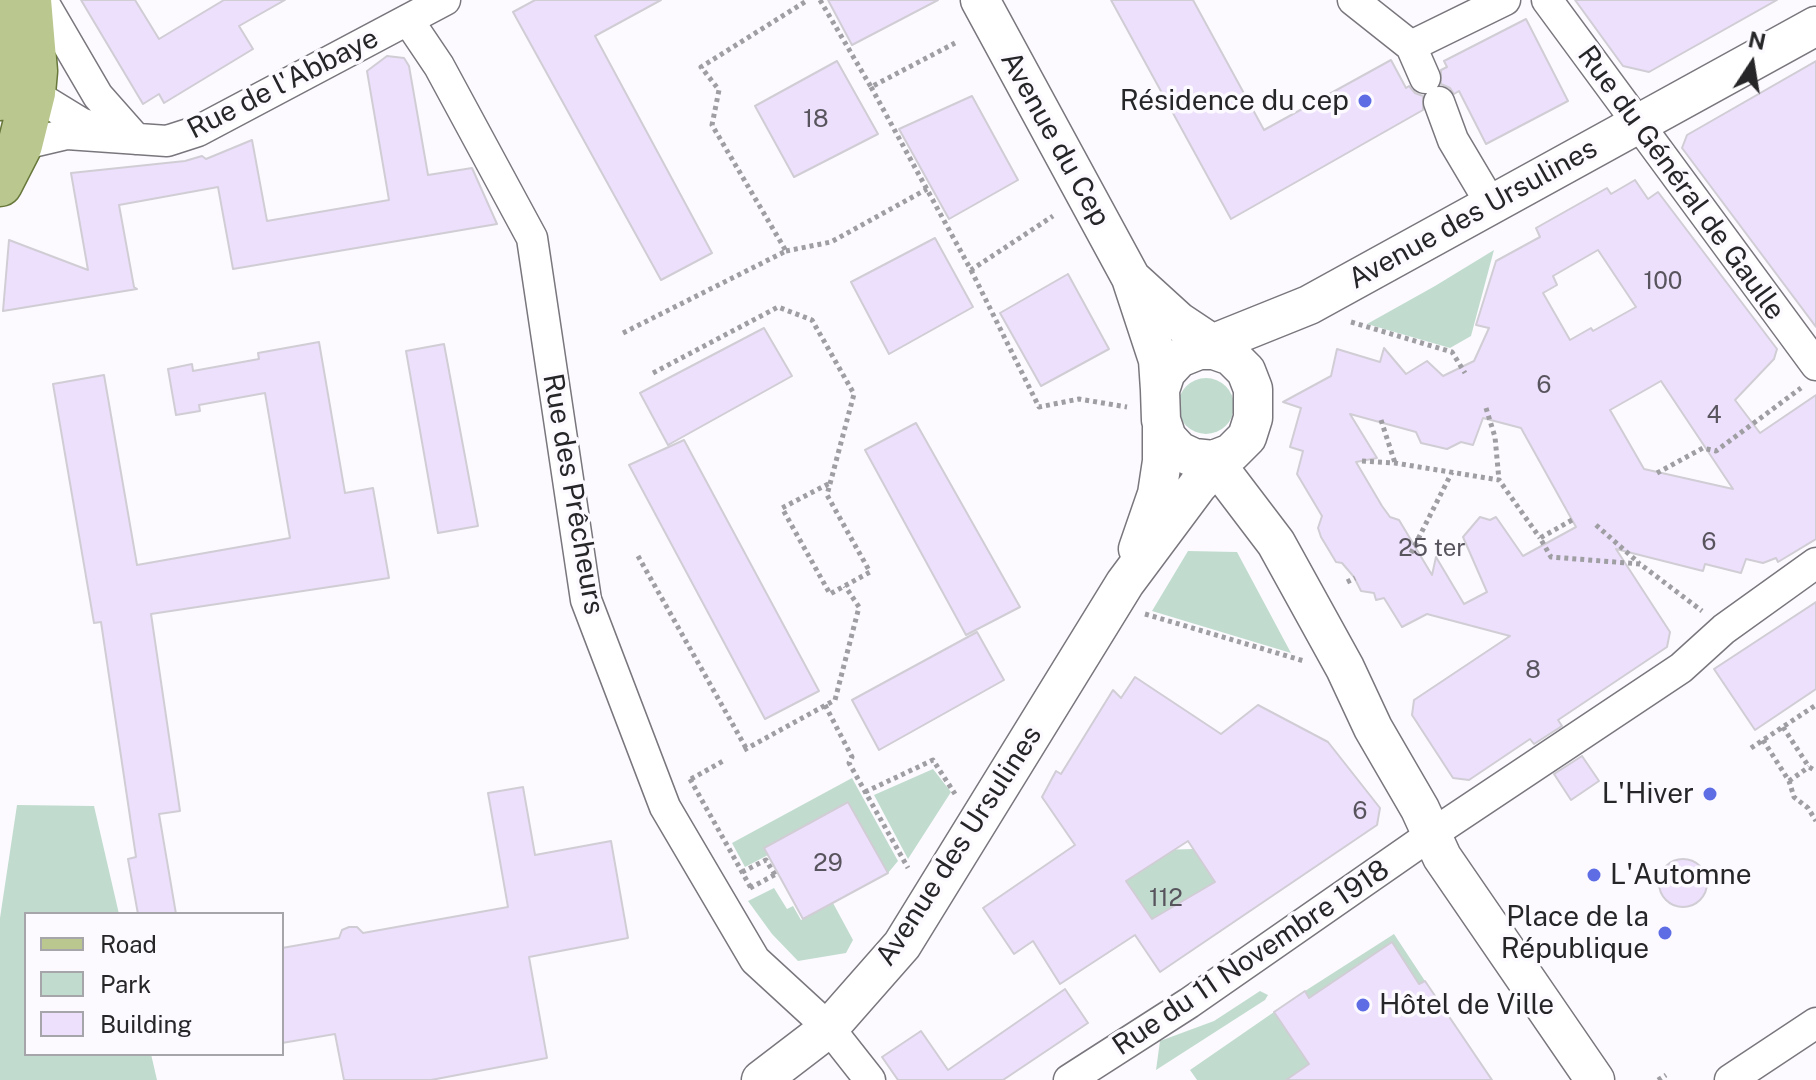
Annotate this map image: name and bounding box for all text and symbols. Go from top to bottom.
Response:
street label: Rue de l'Abbaye [182,21,384,147]
north arrow [1712,24,1792,104]
text: N [1746,26,1768,55]
street label: Rue du Général de Gaulle [1570,39,1792,327]
street label: Avenue du Cep [993,46,1117,232]
place label: Résidence du cep [1120,84,1349,118]
marker: Résidence du cep [1356,92,1374,110]
house number: 18 [803,106,829,134]
street label: Avenue des Ursulines [1343,132,1603,296]
house number: 100 [1644,268,1682,296]
street label: Rue des Prêcheurs [535,371,611,617]
house number: 6 [1537,372,1551,400]
house number: 4 [1706,402,1722,430]
house number: 6 [1702,529,1716,557]
house number: 25 ter [1398,535,1466,563]
house number: 8 [1525,657,1541,685]
street label: Avenue des Ursulines [869,720,1049,972]
place label: L'Hiver [1602,777,1694,811]
marker: L'Hiver [1701,785,1719,803]
house number: 6 [1353,798,1367,826]
house number: 29 [813,850,843,878]
street label: Rue du 11 Novembre 1918 [1107,853,1395,1063]
place label: L'Automne [1610,858,1752,892]
marker: L'Automne [1585,866,1603,884]
house number: 112 [1149,885,1183,913]
place label: Place de la République [1501,900,1649,966]
legend [24,912,284,1056]
marker: Place de la République [1656,924,1674,942]
text: Road [100,930,157,958]
text: Park [100,970,151,998]
place label: Hôtel de Ville [1379,988,1554,1022]
marker: Hôtel de Ville [1354,996,1372,1014]
text: Building [100,1010,192,1038]

